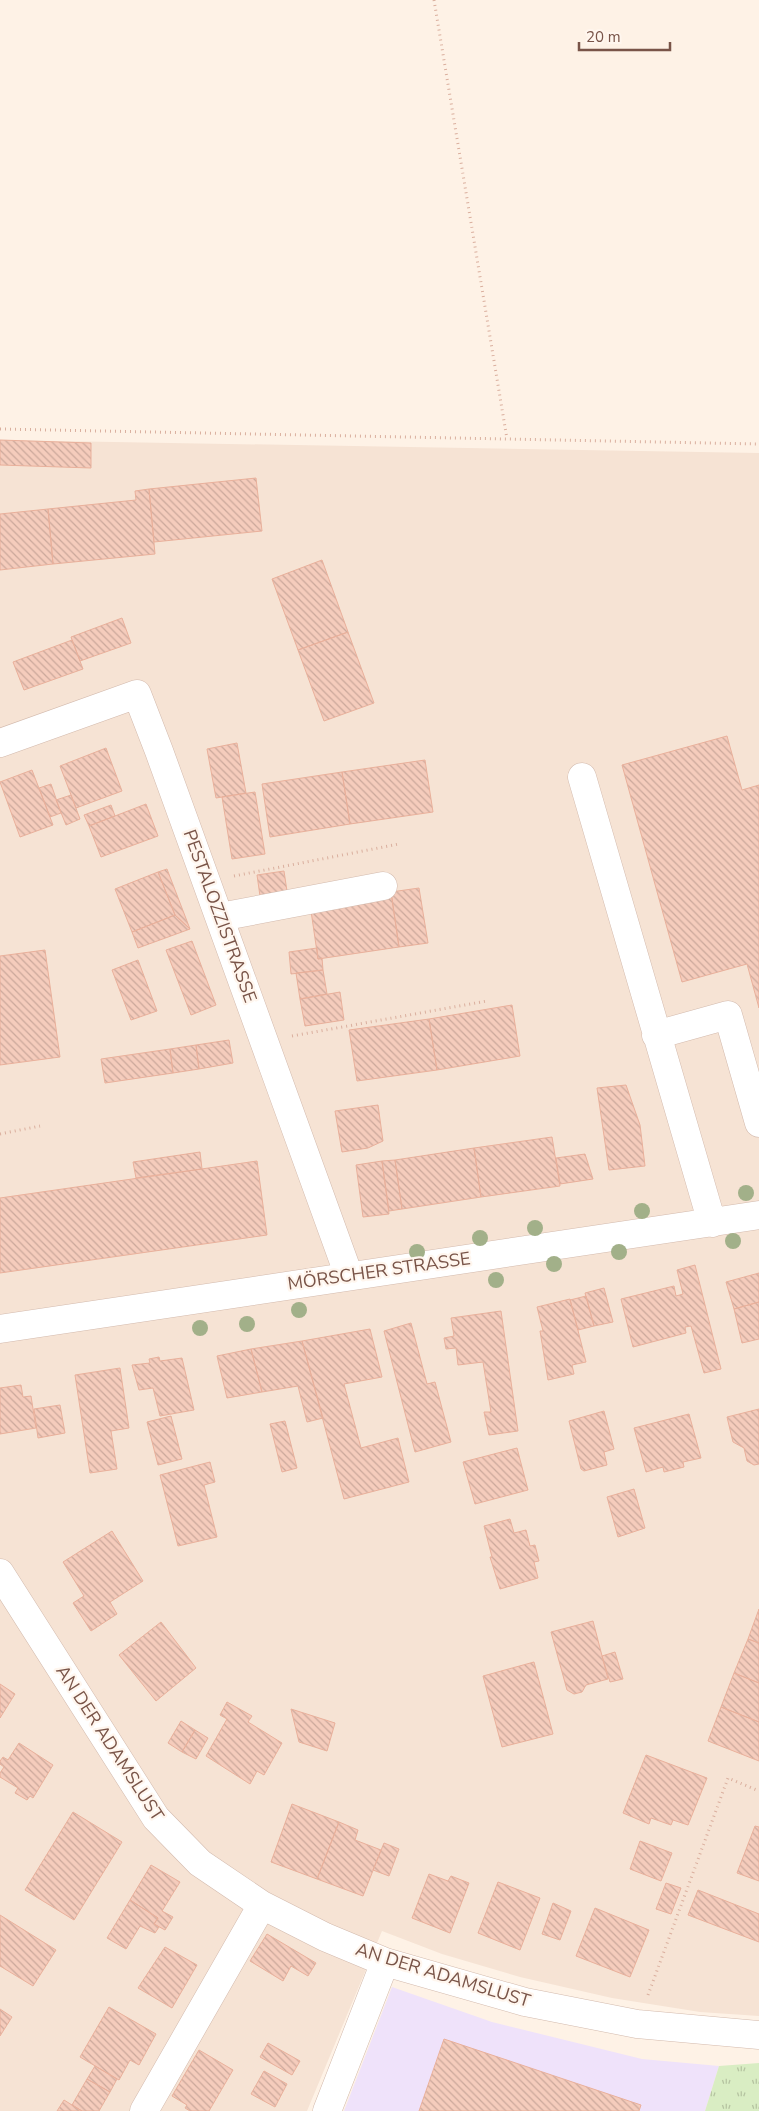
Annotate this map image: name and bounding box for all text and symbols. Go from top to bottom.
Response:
scale bar [579,20,670,52]
text: 20 m [586,27,621,47]
street label: PESTALOZZISTRASSE [177,826,263,1006]
street label: MÖRSCHER STRASSE [286,1246,472,1296]
street label: AN DER ADAMSLUST [51,1660,170,1826]
street label: AN DER ADAMSLUST [353,1937,533,2013]

